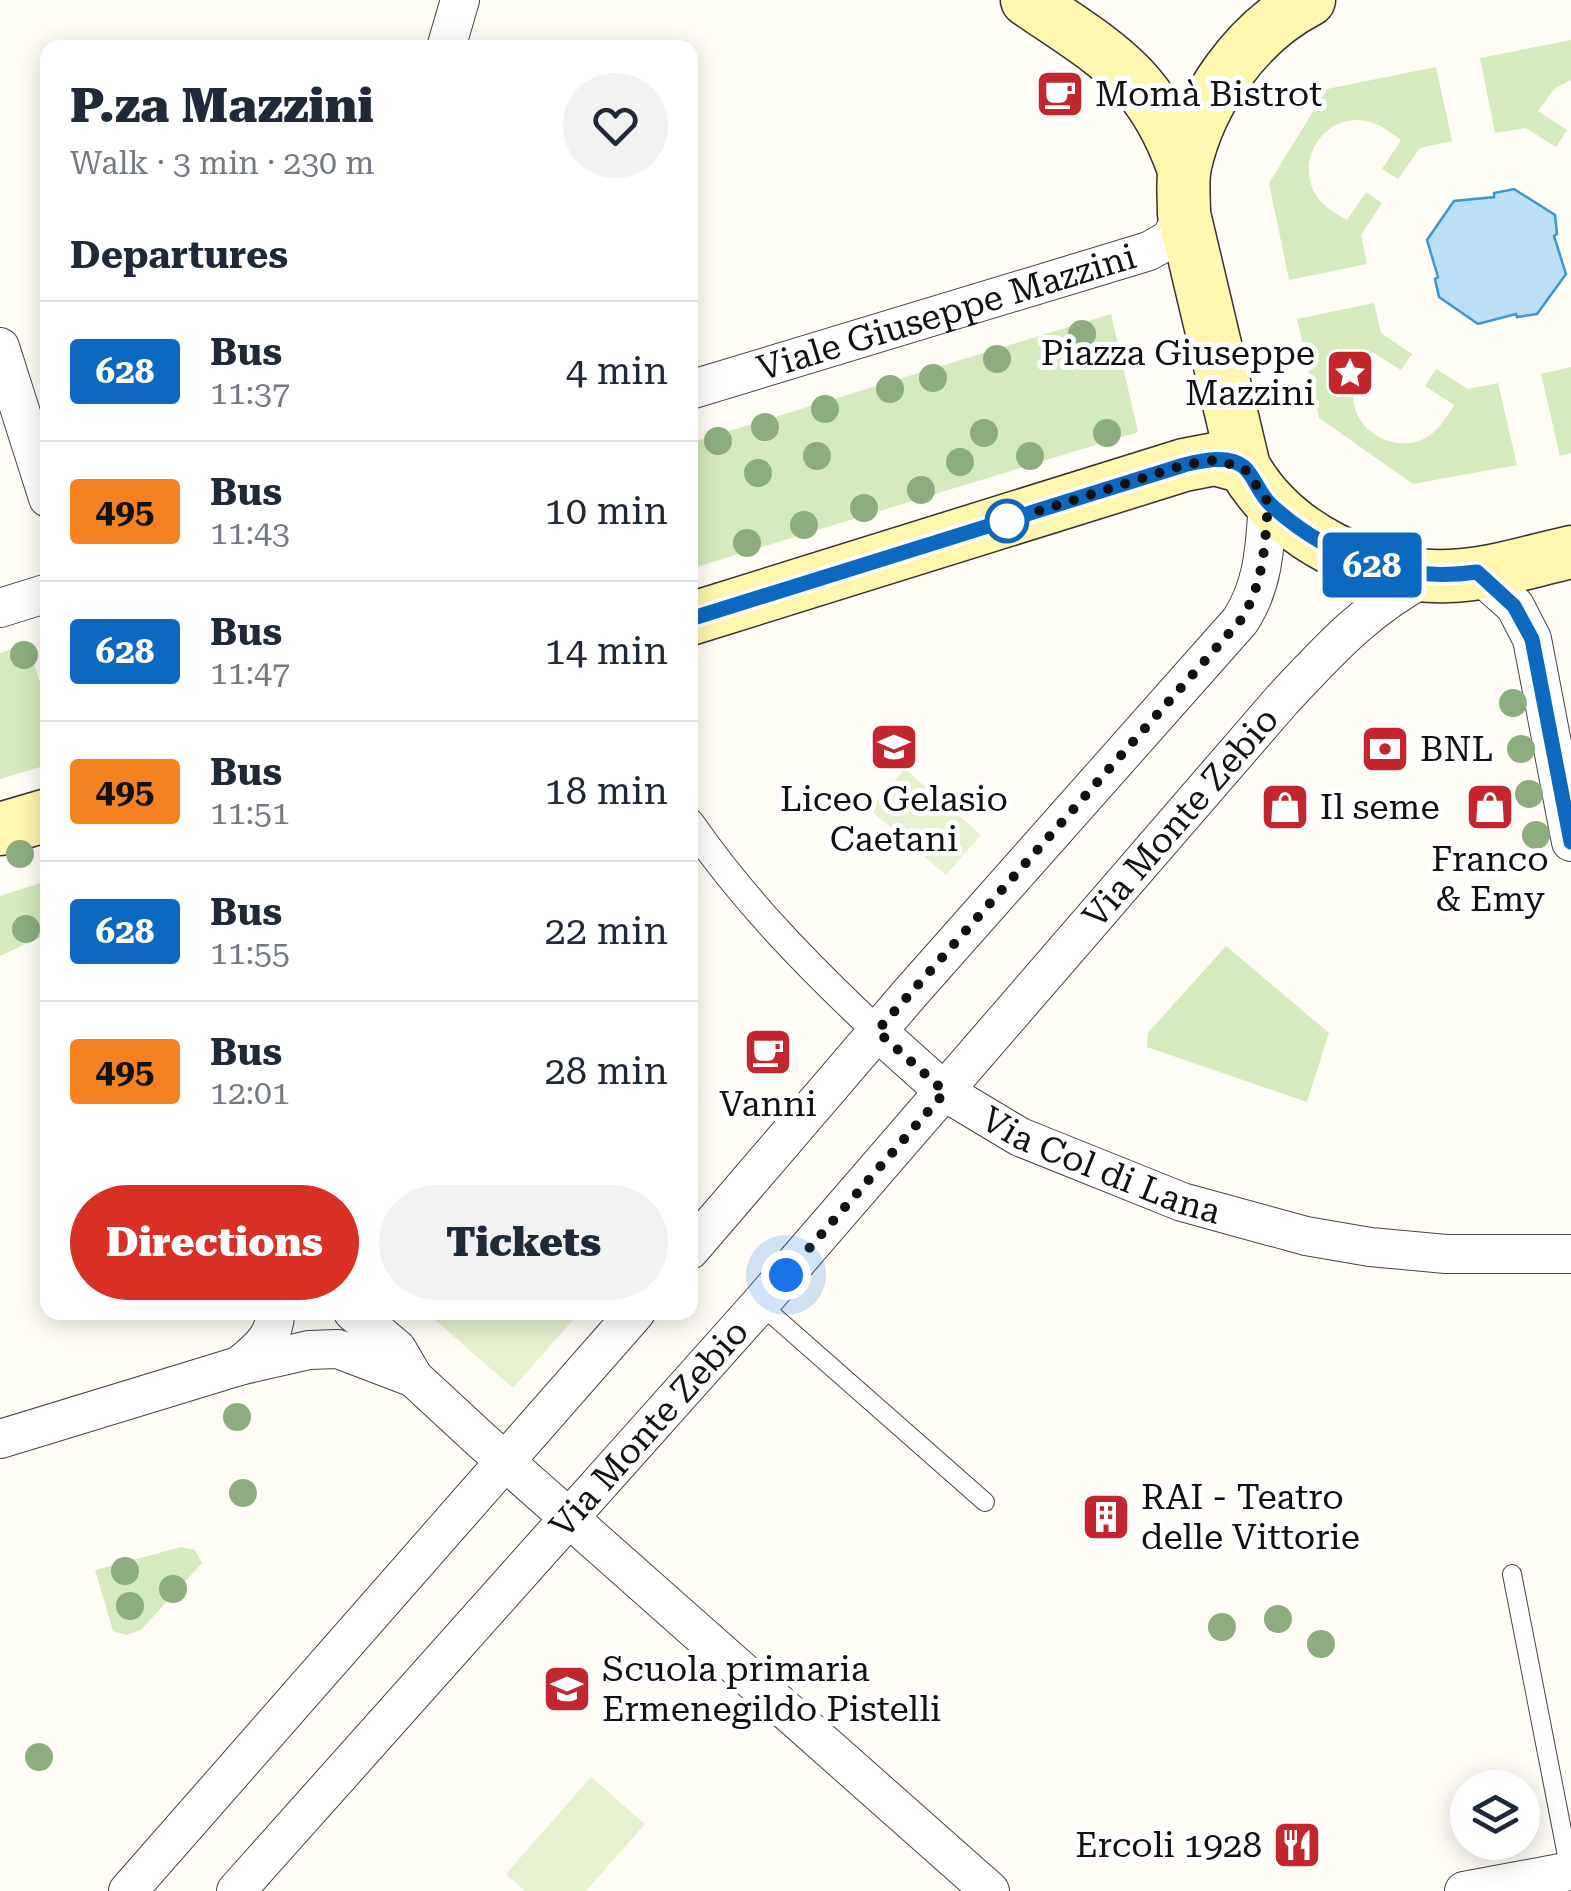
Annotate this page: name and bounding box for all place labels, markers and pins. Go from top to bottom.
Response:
cafe icon: Momà Bistrot [1034,68,1086,120]
place label: Momà Bistrot [1095,74,1322,115]
place label: Piazza Giuseppe Mazzini [1041,333,1315,414]
place icon: Piazza Giuseppe Mazzini [1324,347,1376,399]
unlabelled marker [986,500,1028,542]
school or university icon: Liceo Gelasio Caetani [868,721,920,773]
bank icon: BNL [1359,723,1411,775]
place label: BNL [1420,729,1493,770]
place label: Liceo Gelasio Caetani [780,779,1008,860]
shop icon: Il seme [1259,781,1311,833]
shop icon: Franco & Emy [1464,781,1516,833]
place label: Il seme [1320,787,1440,828]
place label: Franco & Emy [1431,839,1549,920]
cafe icon: Vanni [742,1026,794,1078]
place label: Vanni [719,1084,817,1125]
place label: RAI - Teatro delle Vittorie [1141,1477,1360,1558]
building icon: RAI - Teatro delle Vittorie [1080,1491,1132,1543]
place label: Scuola primaria Ermenegildo Pistelli [602,1649,941,1730]
school or university icon: Scuola primaria Ermenegildo Pistelli [541,1663,593,1715]
restaurant icon: Ercoli 1928 [1271,1819,1323,1871]
place label: Ercoli 1928 [1075,1825,1262,1866]

